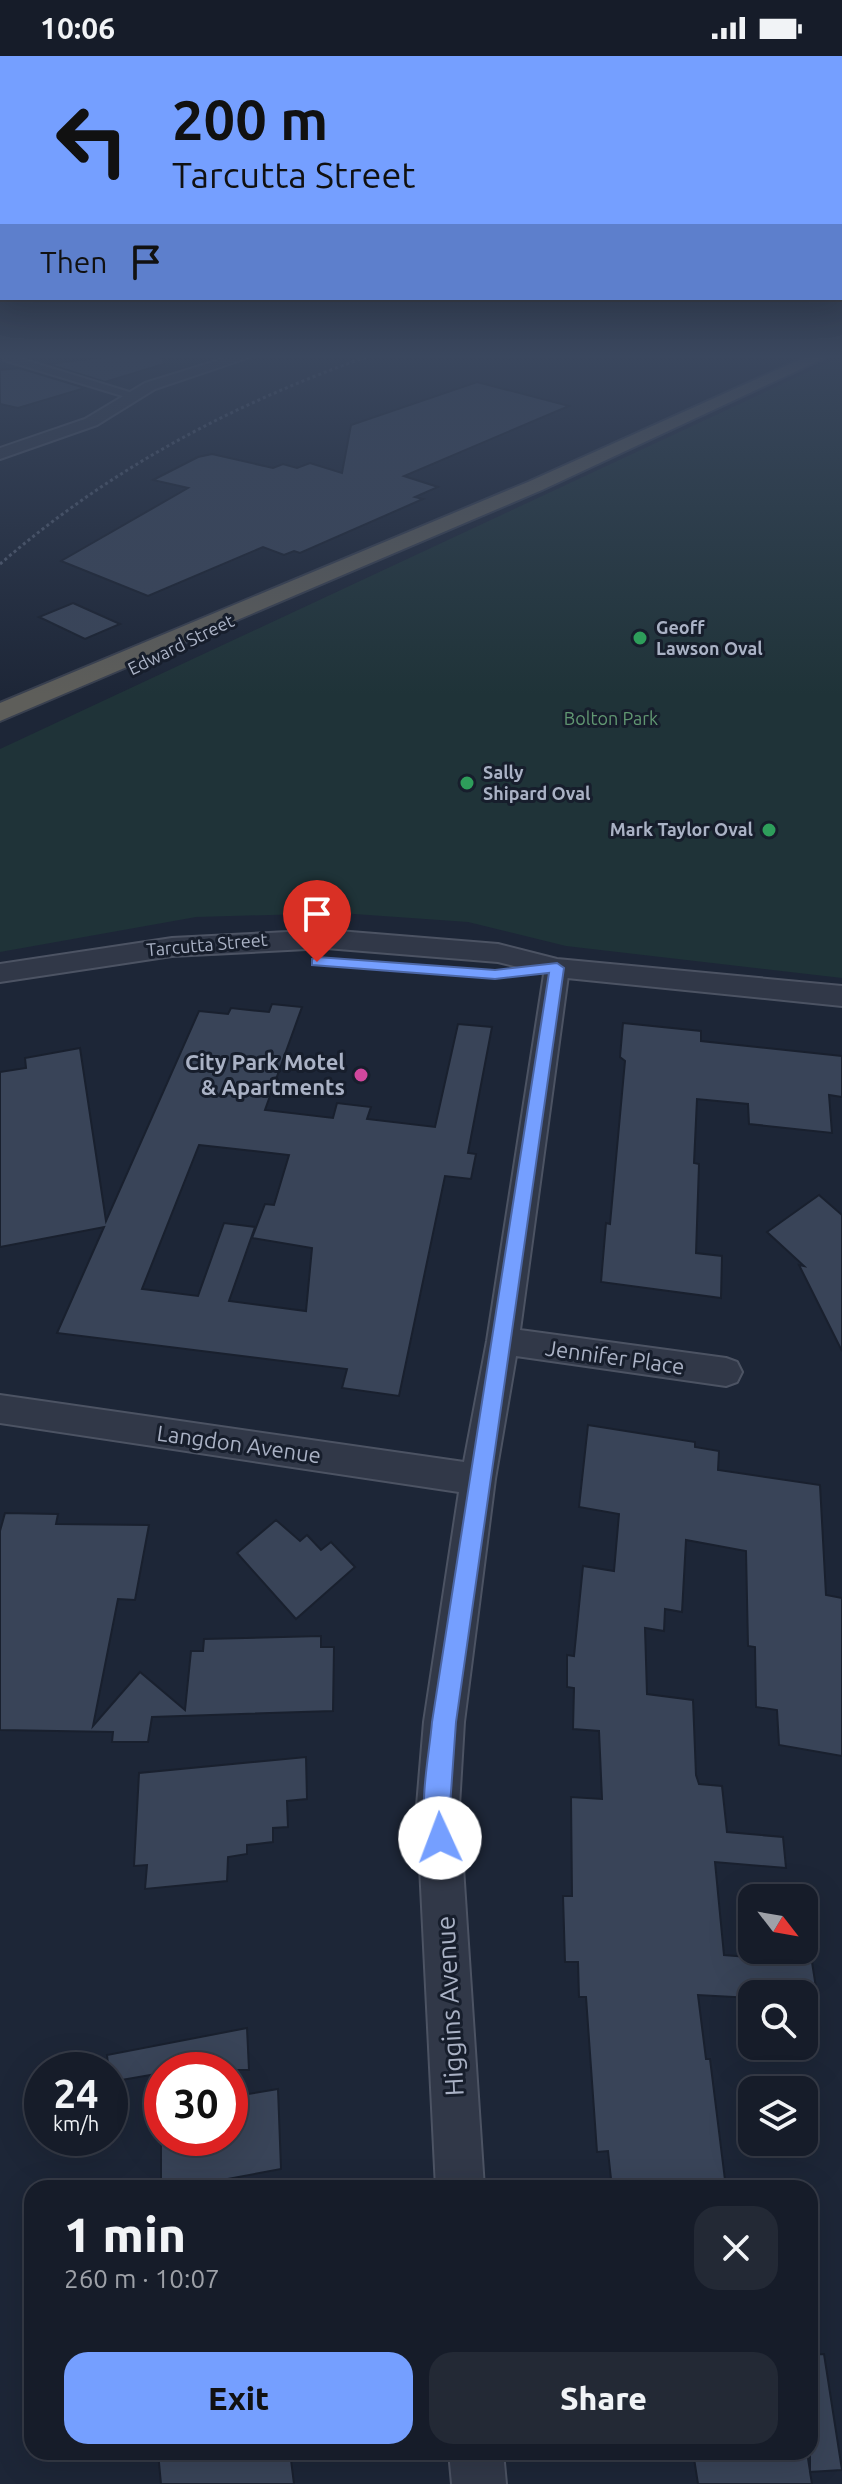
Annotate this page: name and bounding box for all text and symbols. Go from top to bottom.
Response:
text: 10:06 [40,11,115,45]
icon: left [40,88,144,192]
text: 200 m [172,88,328,151]
text: Tarcutta Street [172,154,416,195]
icon: arrive [124,240,168,284]
text: Then [40,245,108,279]
street label: Edward Street [124,610,237,678]
place label: Geoff Lawson Oval [656,617,763,658]
marker: Geoff Lawson Oval [631,629,649,647]
park label: Bolton Park [564,708,658,728]
place label: Sally Shipard Oval [483,762,591,803]
marker: Sally Shipard Oval [458,774,476,792]
place label: Mark Taylor Oval [610,819,754,839]
marker: Mark Taylor Oval [760,821,778,839]
pin [283,880,351,962]
icon: arrive [295,892,339,936]
street label: Tarcutta Street [145,929,268,959]
place label: City Park Motel & Apartments [185,1049,345,1099]
marker: City Park Motel & Apartments [352,1066,370,1084]
street label: Jennifer Place [544,1334,686,1379]
street label: Langdon Avenue [156,1420,323,1467]
position arrow [398,1796,482,1880]
north arrow [738,1884,818,1964]
map controls [738,1884,818,2156]
street label: Higgins Avenue [430,1915,469,2097]
button: search [738,1980,818,2060]
speed limit sign: 30 [144,2052,248,2156]
text: 24 [53,2071,99,2116]
button: layers [738,2076,818,2156]
text: km/h [53,2112,99,2135]
button: close [694,2206,778,2290]
text: 1 min [64,2207,186,2261]
text: 260 m · 10:07 [64,2264,220,2293]
button: Exit [64,2352,413,2444]
button: Share [429,2352,778,2444]

